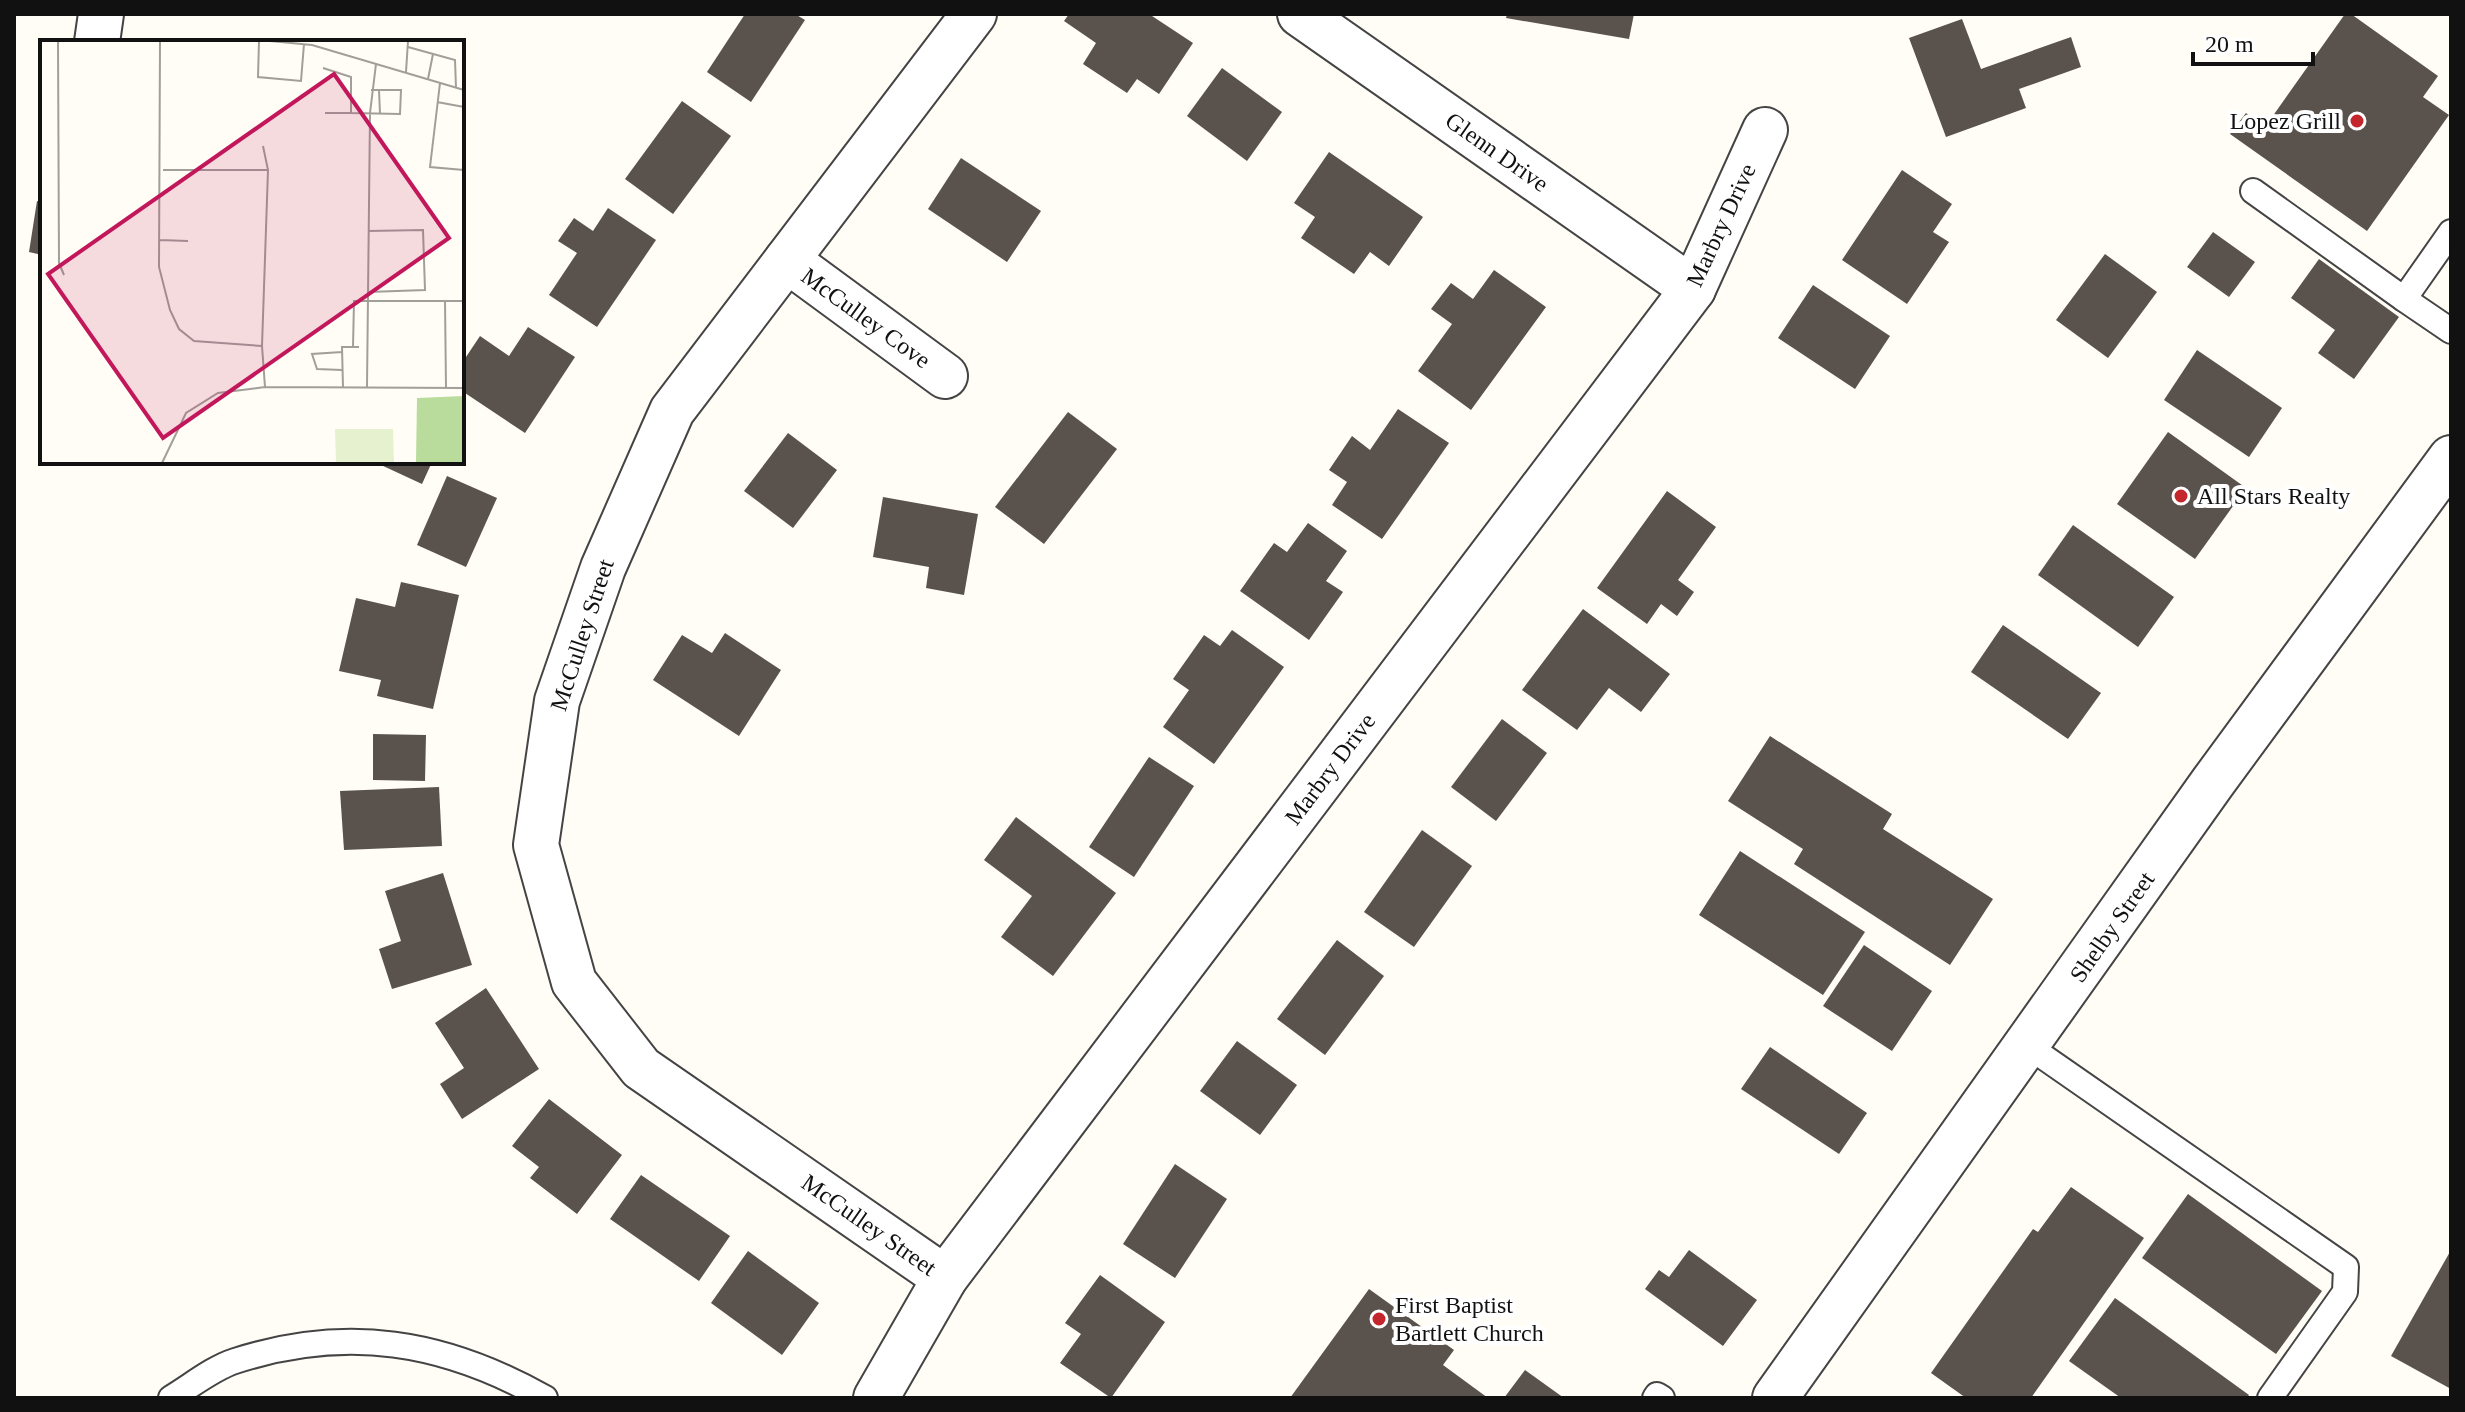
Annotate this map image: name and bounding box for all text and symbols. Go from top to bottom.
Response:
scale bar [2193,16,2313,66]
text: 20 m [2205,31,2254,57]
inset map [40,40,464,464]
street label: Glenn Drive [1441,107,1553,197]
place label: Lopez Grill [2230,108,2341,134]
marker: Lopez Grill [2348,112,2366,130]
street label: Marbry Drive [1681,159,1761,291]
street label: McCulley Cove [797,263,935,373]
place label: All Stars Realty [2197,483,2350,509]
marker: All Stars Realty [2172,487,2190,505]
street label: McCulley Street [545,556,619,714]
street label: Marbry Drive [1280,708,1380,830]
street label: Shelby Street [2064,867,2160,987]
street label: McCulley Street [797,1169,941,1281]
place label: First Baptist Bartlett Church [1395,1292,1544,1346]
marker: First Baptist Bartlett Church [1370,1310,1388,1328]

